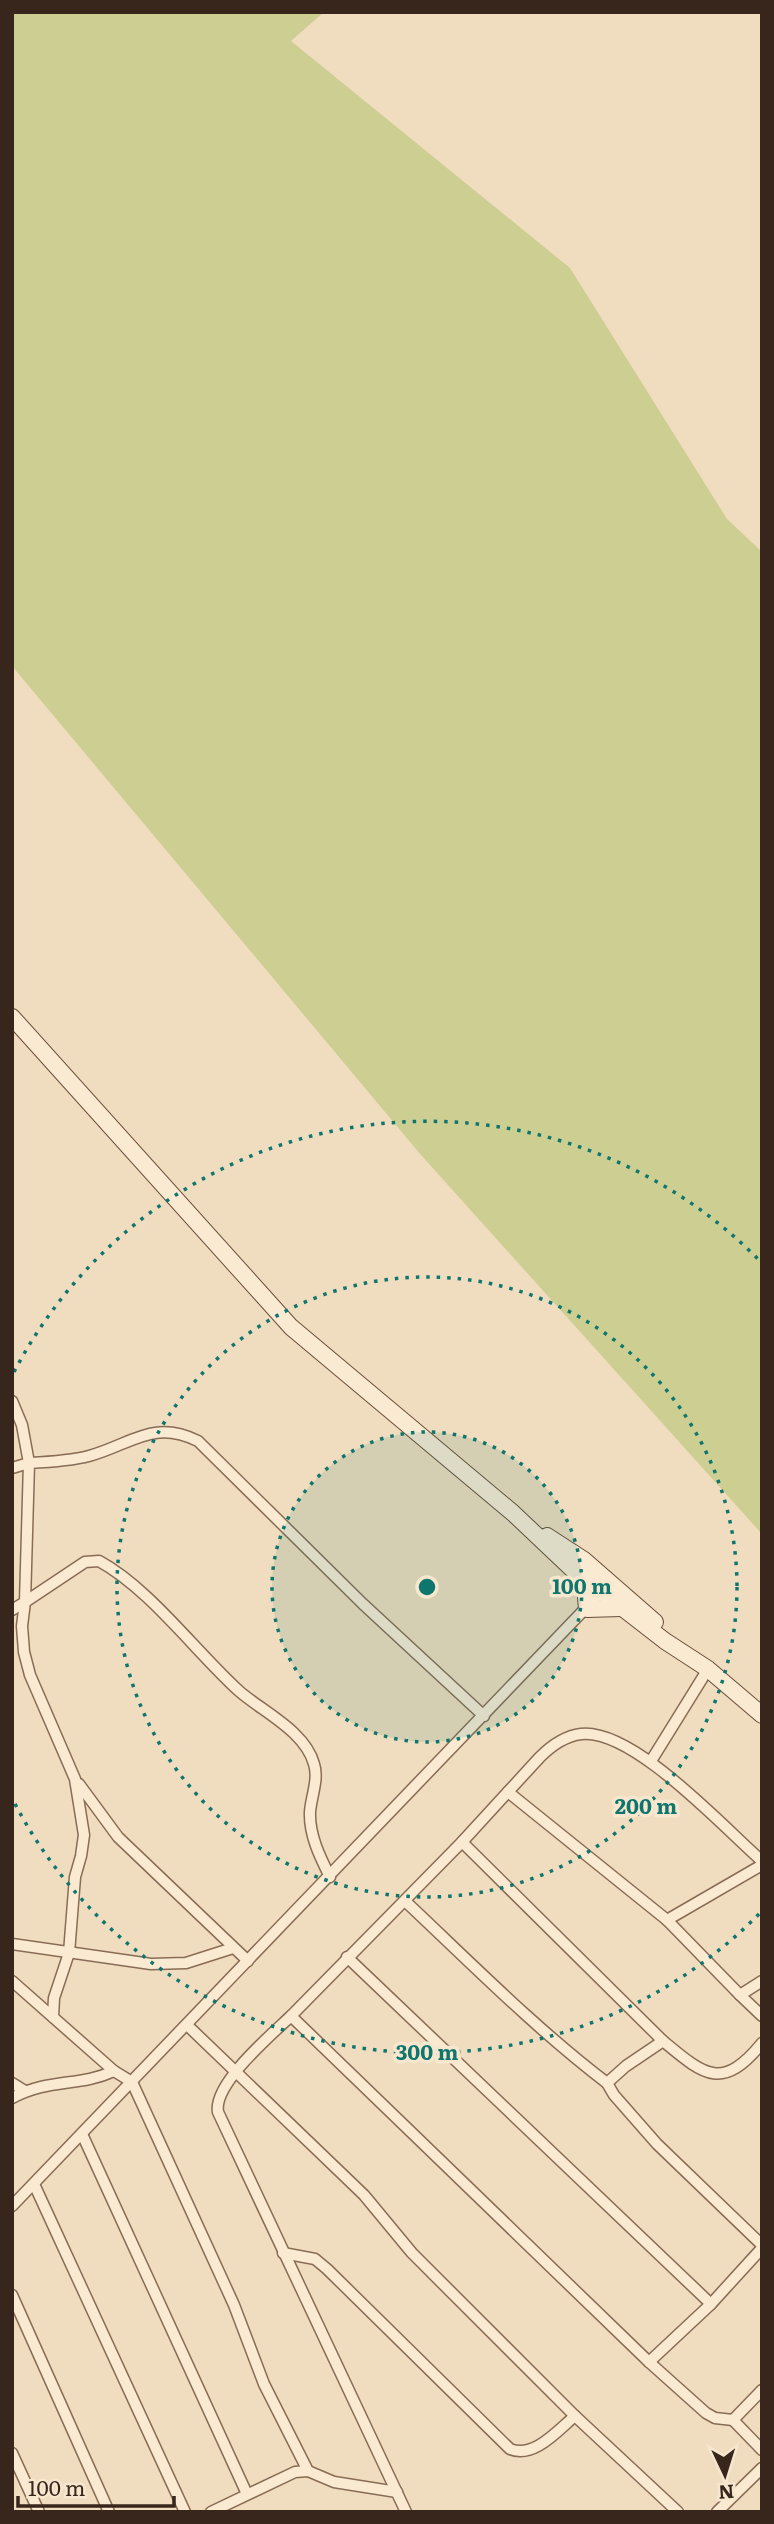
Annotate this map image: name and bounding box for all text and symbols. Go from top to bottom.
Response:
text: 100 m [552,1569,612,1600]
centre of rings [415,1575,439,1599]
text: 200 m [615,1789,677,1820]
text: 300 m [396,2035,458,2066]
north arrow [690,2440,760,2510]
scale bar [18,2464,173,2508]
text: 100 m [28,2471,85,2502]
text: N [717,2478,735,2507]

